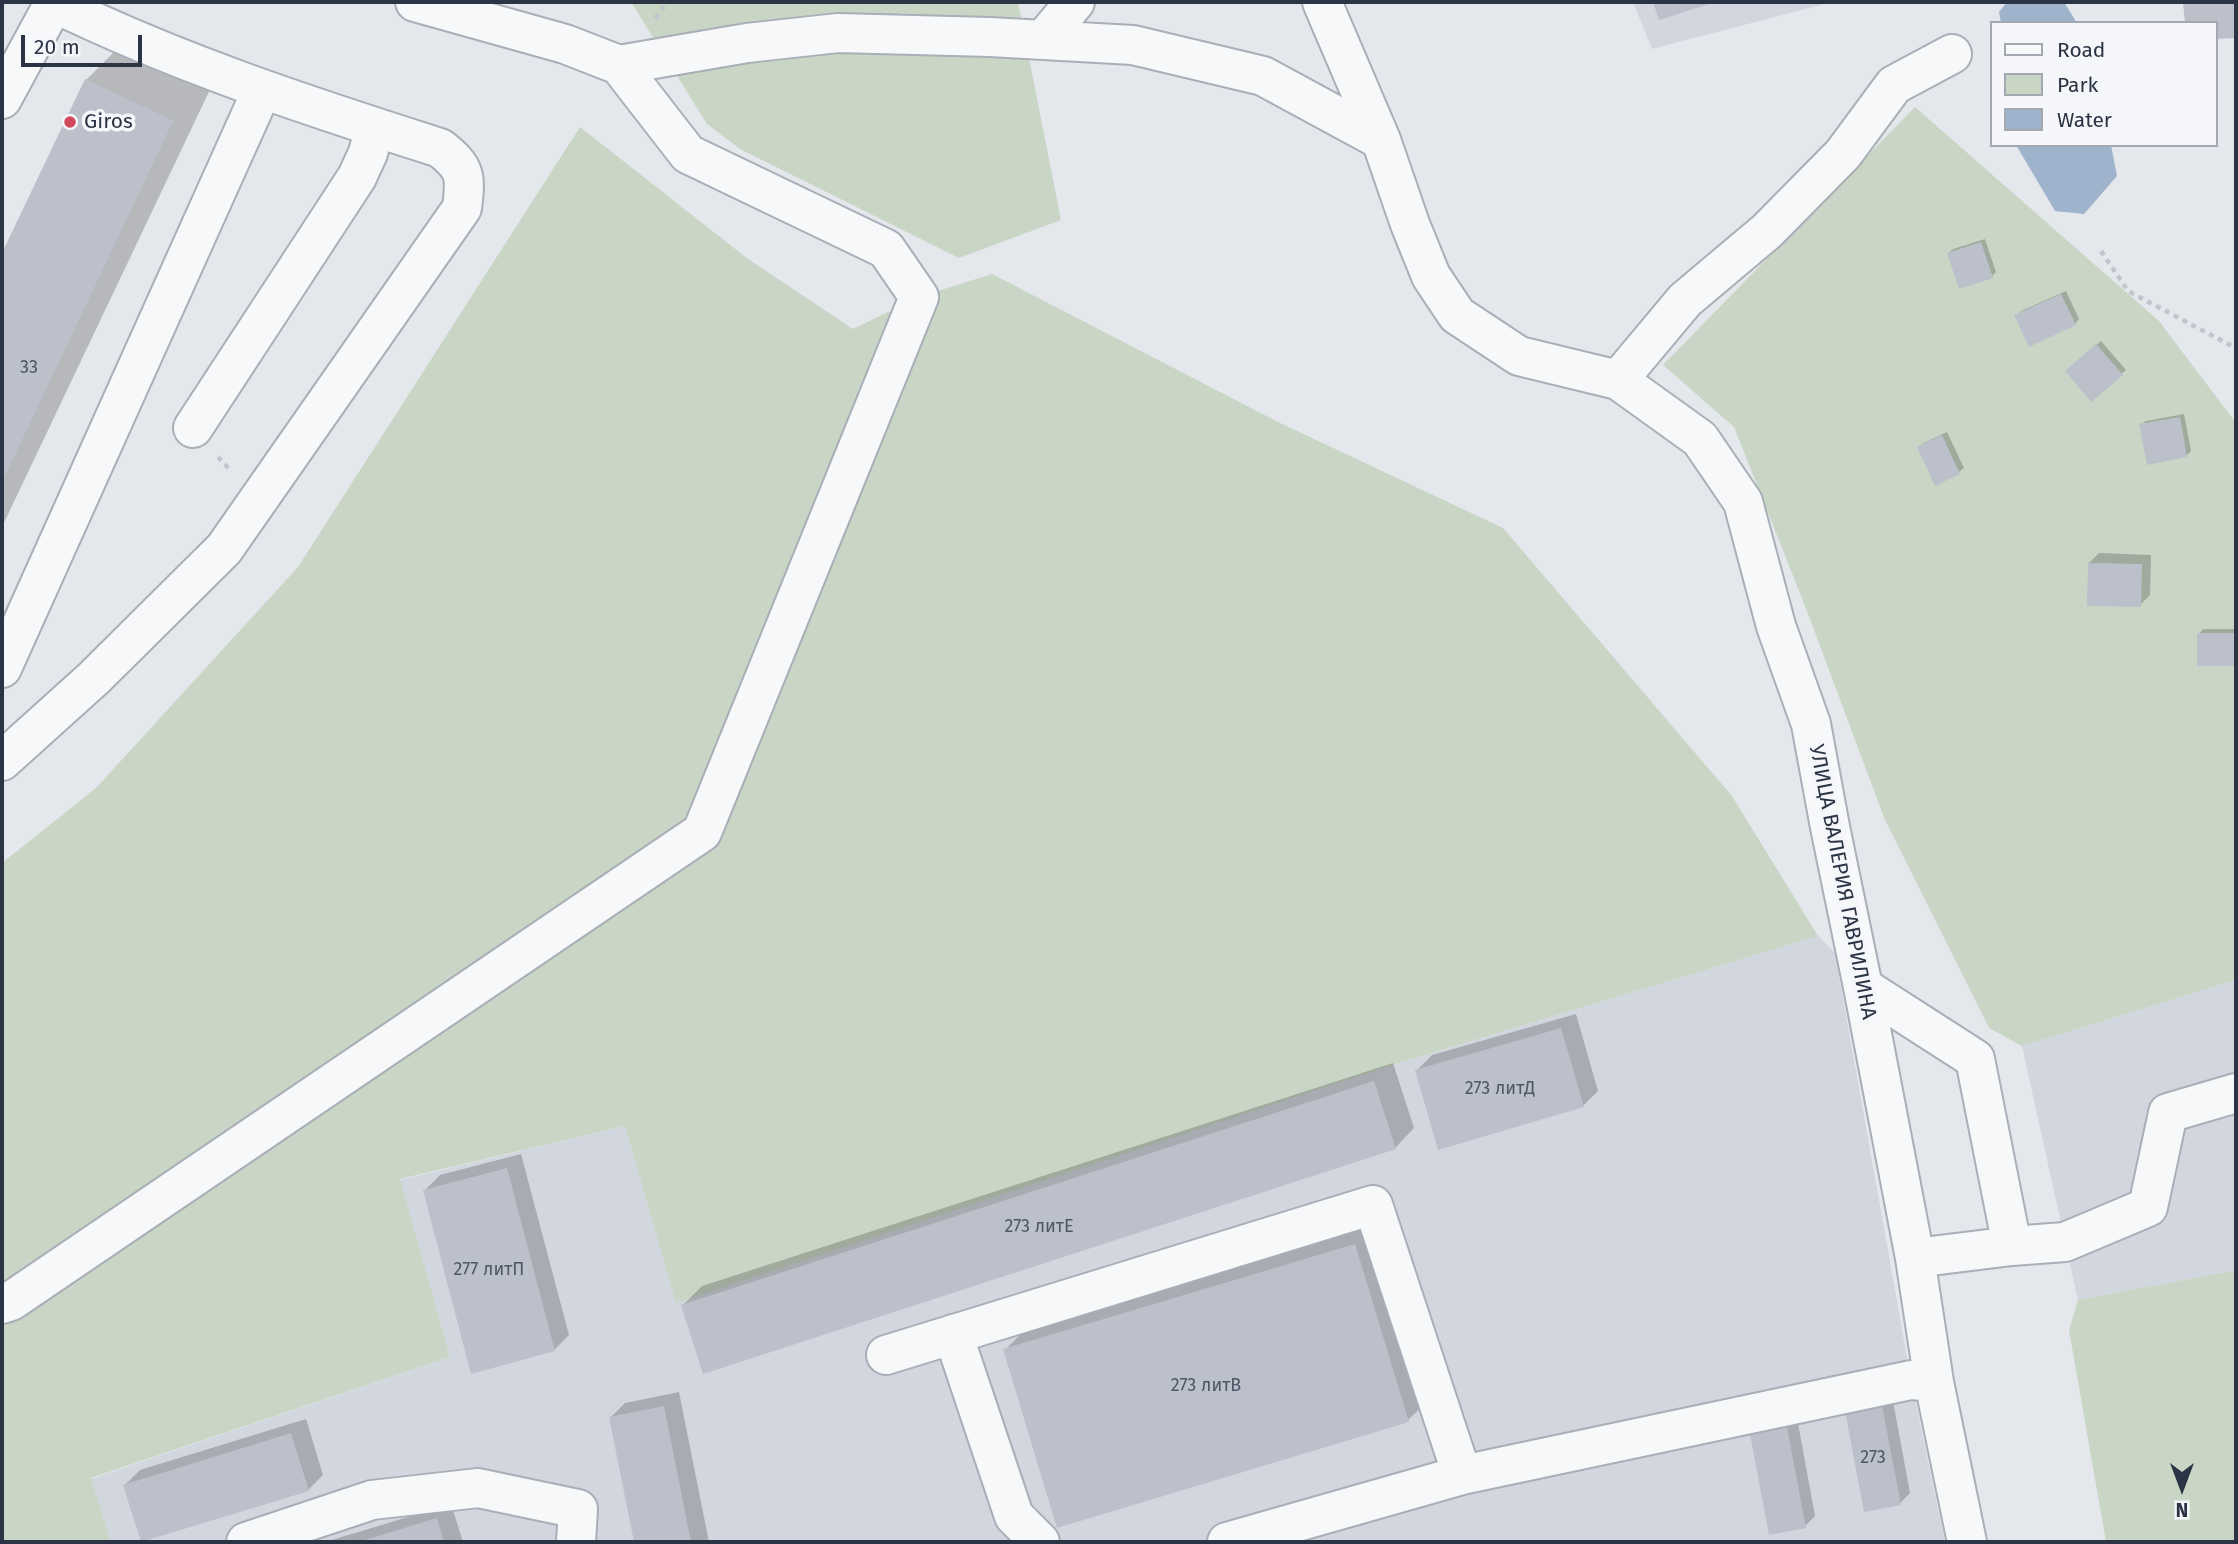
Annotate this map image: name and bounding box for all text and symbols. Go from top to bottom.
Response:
scale bar [24,21,145,65]
legend [1990,21,2217,147]
text: 20 m [34,34,80,60]
text: Road [2057,37,2105,63]
text: Park [2057,72,2098,98]
text: Water [2057,107,2112,133]
place label: Giros [84,109,133,135]
marker: Giros [62,114,78,130]
house number: 33 [20,357,38,379]
street label: УЛИЦА ВАЛЕРИЯ ГАВРИЛИНА [1803,742,1881,1022]
house number: 273 литД [1465,1078,1535,1100]
house number: 273 литЕ [1004,1216,1074,1238]
house number: 277 литП [454,1259,524,1281]
house number: 273 литВ [1171,1375,1241,1397]
house number: 273 [1860,1447,1886,1469]
north arrow [2147,1453,2217,1523]
text: N [2176,1498,2188,1521]

